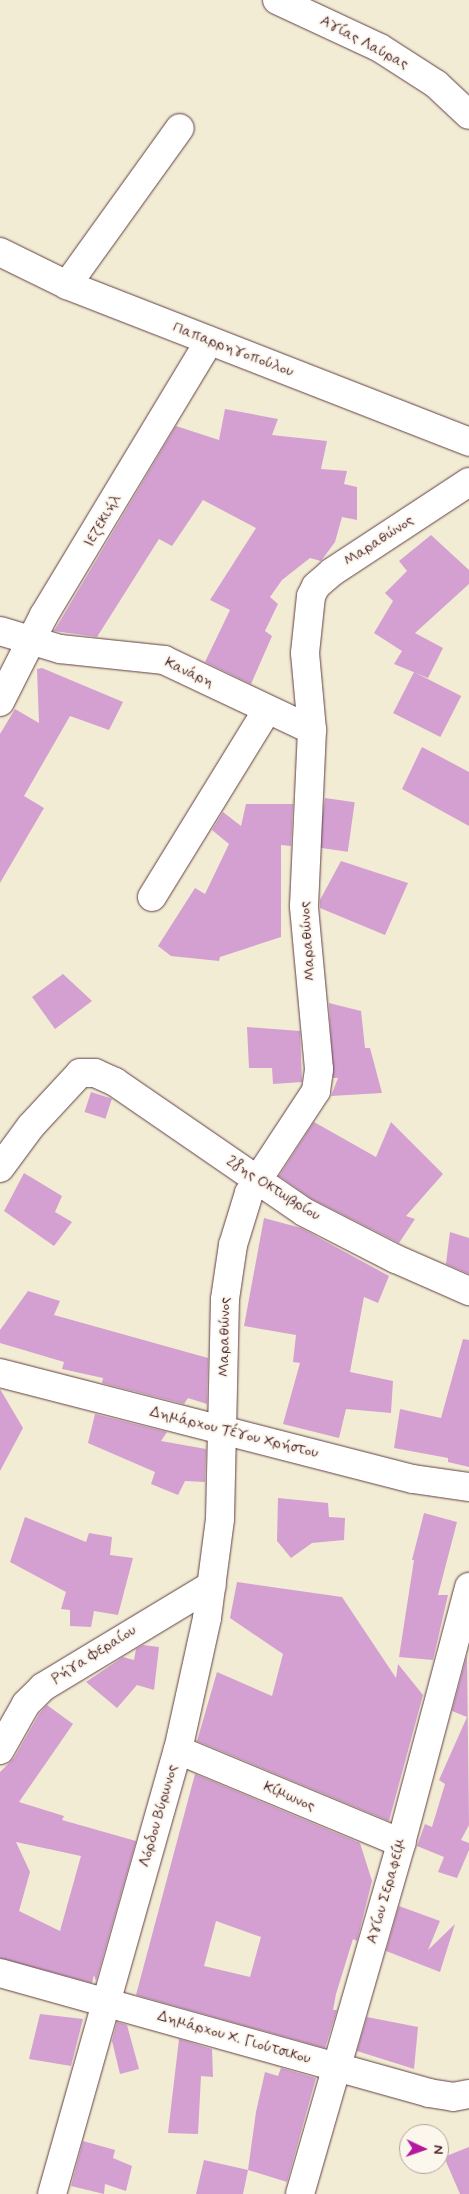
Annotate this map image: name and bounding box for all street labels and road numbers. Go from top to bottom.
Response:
street label: Αγίας Λαύρας [317,12,411,74]
street label: Παπαρρηγοπούλου [170,319,296,381]
street label: Ιεζεκιήλ [80,491,126,551]
street label: Μαραθώνος [341,512,417,570]
street label: Κανάρη [162,654,216,692]
street label: Μαραθώνος [296,901,320,981]
street label: 28ης Οκτωβρίου [223,1153,323,1225]
street label: Μαραθώνος [215,1297,235,1377]
street label: Δημάρχου Τέγου Χρήστου [148,1403,320,1463]
street label: Ρήγα Φεραίου [48,1622,140,1688]
street label: Λόρδου Βύρωνος [136,1763,182,1869]
street label: Κίμωνος [260,1778,318,1816]
street label: Αγίου Σεραφείμ [363,1836,411,1946]
street label: Δημάρχου Χ. Γιούτσικου [155,2008,313,2068]

